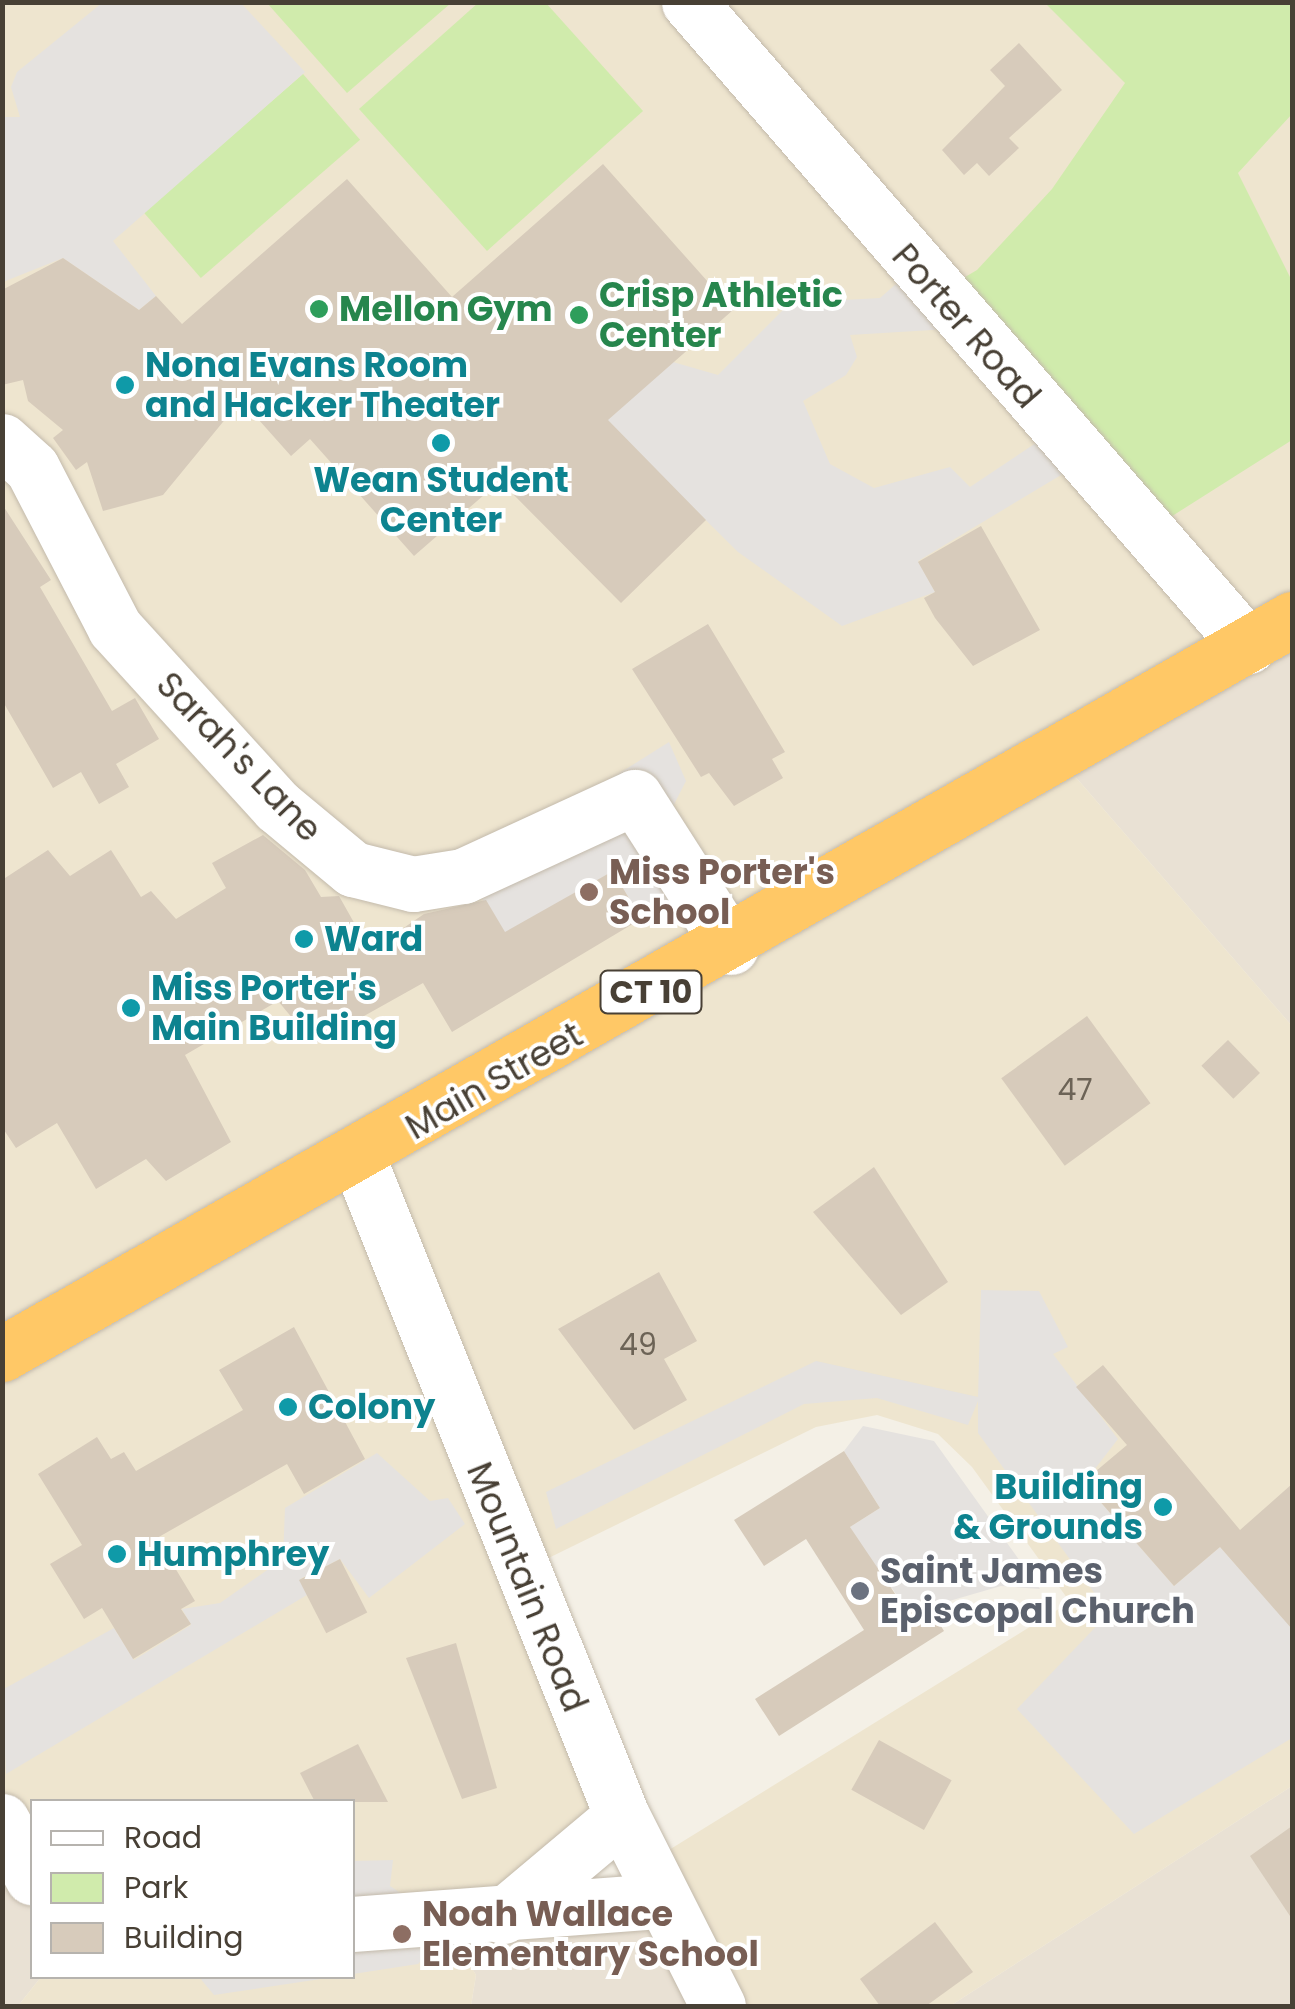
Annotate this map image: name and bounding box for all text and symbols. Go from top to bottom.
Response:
street label: Porter Road [883,235,1049,417]
place label: Crisp Athletic Center [599,274,843,356]
place label: Mellon Gym [339,288,552,330]
marker: Mellon Gym [308,298,330,320]
marker: Crisp Athletic Center [568,304,590,326]
place label: Nona Evans Room and Hacker Theater [145,344,500,426]
marker: Nona Evans Room and Hacker Theater [114,374,136,396]
marker: Wean Student Center [430,432,452,454]
place label: Wean Student Center [313,459,569,541]
street label: Sarah's Lane [148,664,330,850]
place label: Miss Porter's School [609,851,835,933]
marker: Miss Porter's School [578,881,600,903]
place label: Ward [324,918,423,960]
marker: Ward [293,928,315,950]
road number: CT 10 [598,965,704,1019]
place label: Miss Porter's Main Building [151,967,397,1049]
marker: Miss Porter's Main Building [120,997,142,1019]
street label: Main Street [398,1014,590,1148]
house number: 47 [1057,1072,1093,1108]
house number: 49 [619,1327,657,1363]
place label: Colony [308,1386,435,1428]
marker: Colony [277,1396,299,1418]
street label: Mountain Road [458,1456,596,1718]
place label: Building & Grounds [953,1466,1143,1548]
marker: Building & Grounds [1152,1496,1174,1518]
place label: Humphrey [137,1533,329,1575]
marker: Humphrey [106,1543,128,1565]
place label: Saint James Episcopal Church [880,1550,1195,1632]
marker: Saint James Episcopal Church [849,1580,871,1602]
legend [30,1799,355,1979]
text: Road [124,1816,202,1859]
text: Park [124,1866,188,1909]
place label: Noah Wallace Elementary School [422,1893,759,1975]
text: Building [124,1916,244,1959]
marker: Noah Wallace Elementary School [391,1923,413,1945]

